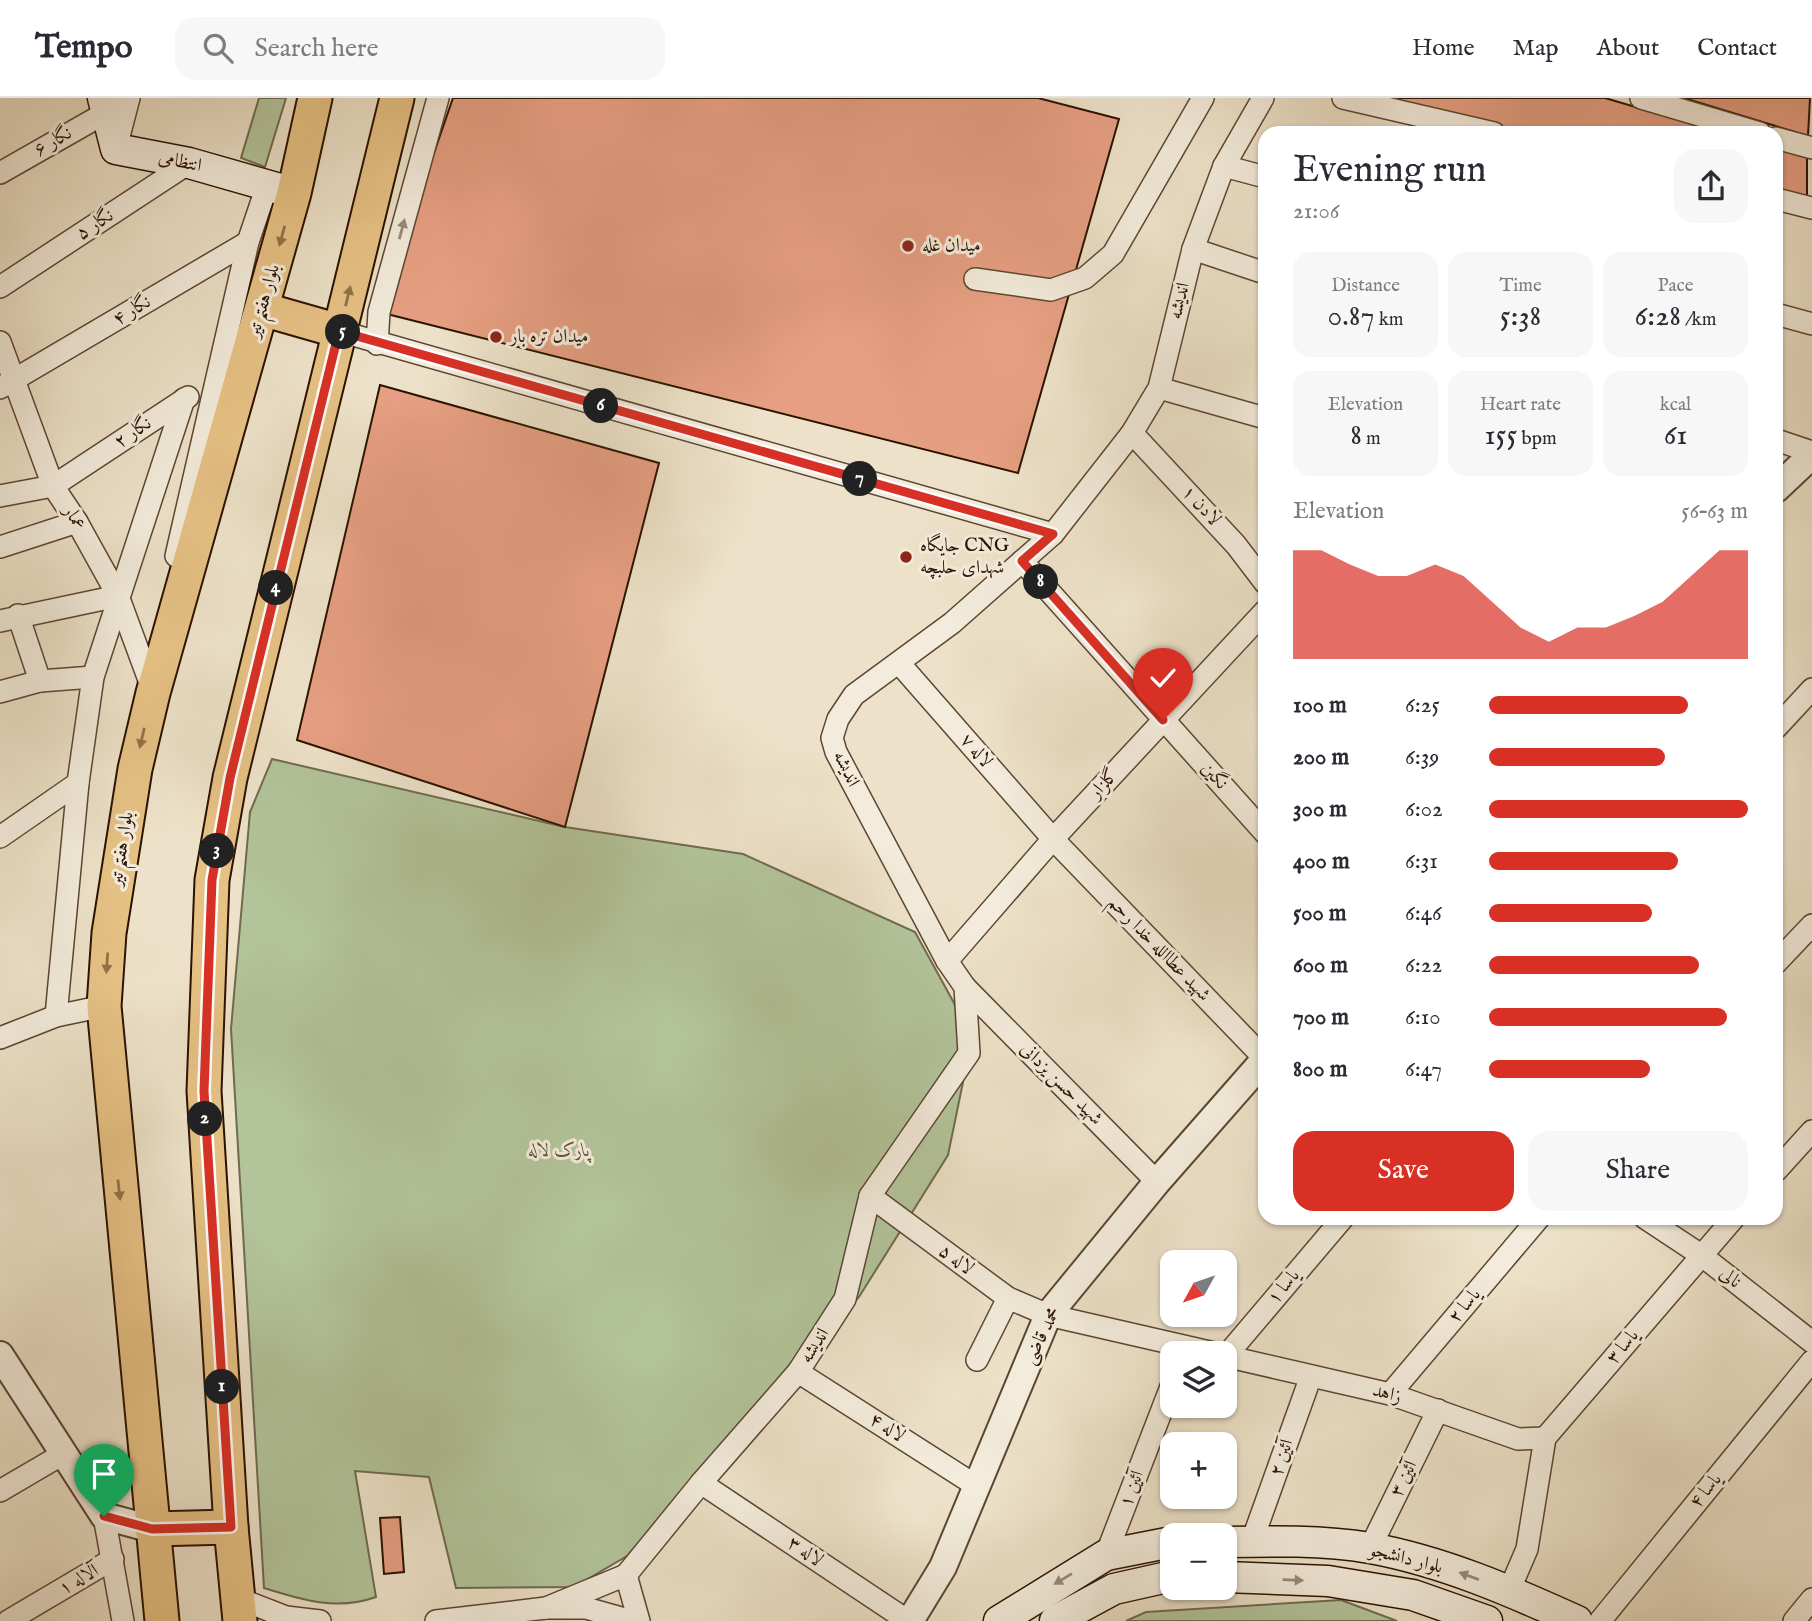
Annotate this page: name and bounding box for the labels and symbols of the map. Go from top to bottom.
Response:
street label: نگار ۶ [29,120,76,162]
street label: انتظامی [156,146,204,178]
street label: نگار ۵ [71,202,118,246]
one-way arrow [397,218,408,240]
one-way arrow [277,226,287,247]
place label: میدان غله [922,234,981,258]
marker: میدان غله [900,238,916,254]
street label: بلوار هفتم تیر [242,262,292,344]
street label: اندیشه [1164,280,1196,322]
one-way arrow [343,285,354,307]
street label: نگار ۴ [108,289,155,332]
pin: 5 [326,314,360,350]
place label: میدان تره بار [508,325,588,349]
marker: میدان تره بار [488,329,504,345]
pin: 6 [584,388,618,424]
street label: نگار ۲ [109,410,156,454]
pin: 7 [842,462,878,496]
street label: لادن ۱ [1176,481,1226,531]
street label: عمار [56,499,91,535]
place label: جایگاه CNG شهدای حلبچه [920,532,1009,580]
marker: جایگاه CNG شهدای حلبچه [898,549,914,565]
pin: 8 [1024,564,1058,600]
pin: 4 [258,570,294,606]
pin [1133,648,1193,720]
one-way arrow [137,727,148,749]
street label: لاله ۷ [955,729,997,773]
street label: اندیشه [827,747,865,791]
street label: نگین [1195,756,1234,795]
street label: گلزار [1082,763,1124,806]
street label: بلوار هفتم تیر [104,810,146,891]
pin: 3 [200,834,234,868]
street label: شهید عطاالله خدا رحم [1099,891,1215,1010]
one-way arrow [101,952,112,974]
street label: شهید حسن یزدانی [1014,1037,1108,1131]
pin: 2 [188,1102,222,1136]
park label: پارک لاله [528,1139,591,1163]
one-way arrow [114,1179,125,1201]
street label: لاله ۵ [934,1239,978,1281]
north arrow [1160,1250,1237,1326]
street label: نالی [1714,1262,1746,1294]
street label: یاسا ۱ [1262,1264,1306,1309]
street label: یاسا ۲ [1443,1283,1487,1328]
street label: محمد قاضی [1017,1303,1067,1369]
street label: اندیشه [795,1324,835,1368]
street label: یاسا ۳ [1601,1324,1645,1369]
pin: 1 [204,1370,240,1404]
street label: زاهد [1370,1379,1404,1409]
street label: لاله ۴ [865,1408,909,1448]
street label: آئین ۲ [1265,1435,1300,1480]
pin [74,1444,134,1516]
street label: آئین ۳ [1385,1455,1424,1501]
street label: آئین ۱ [1114,1465,1151,1511]
street label: یاسا ۴ [1685,1467,1728,1513]
street label: لاله ۳ [783,1531,827,1573]
street label: بلوار دانشجو [1365,1538,1445,1580]
street label: آلاله ۱ [55,1558,105,1601]
one-way arrow [1458,1571,1479,1582]
one-way arrow [1054,1573,1073,1586]
one-way arrow [1282,1574,1304,1585]

